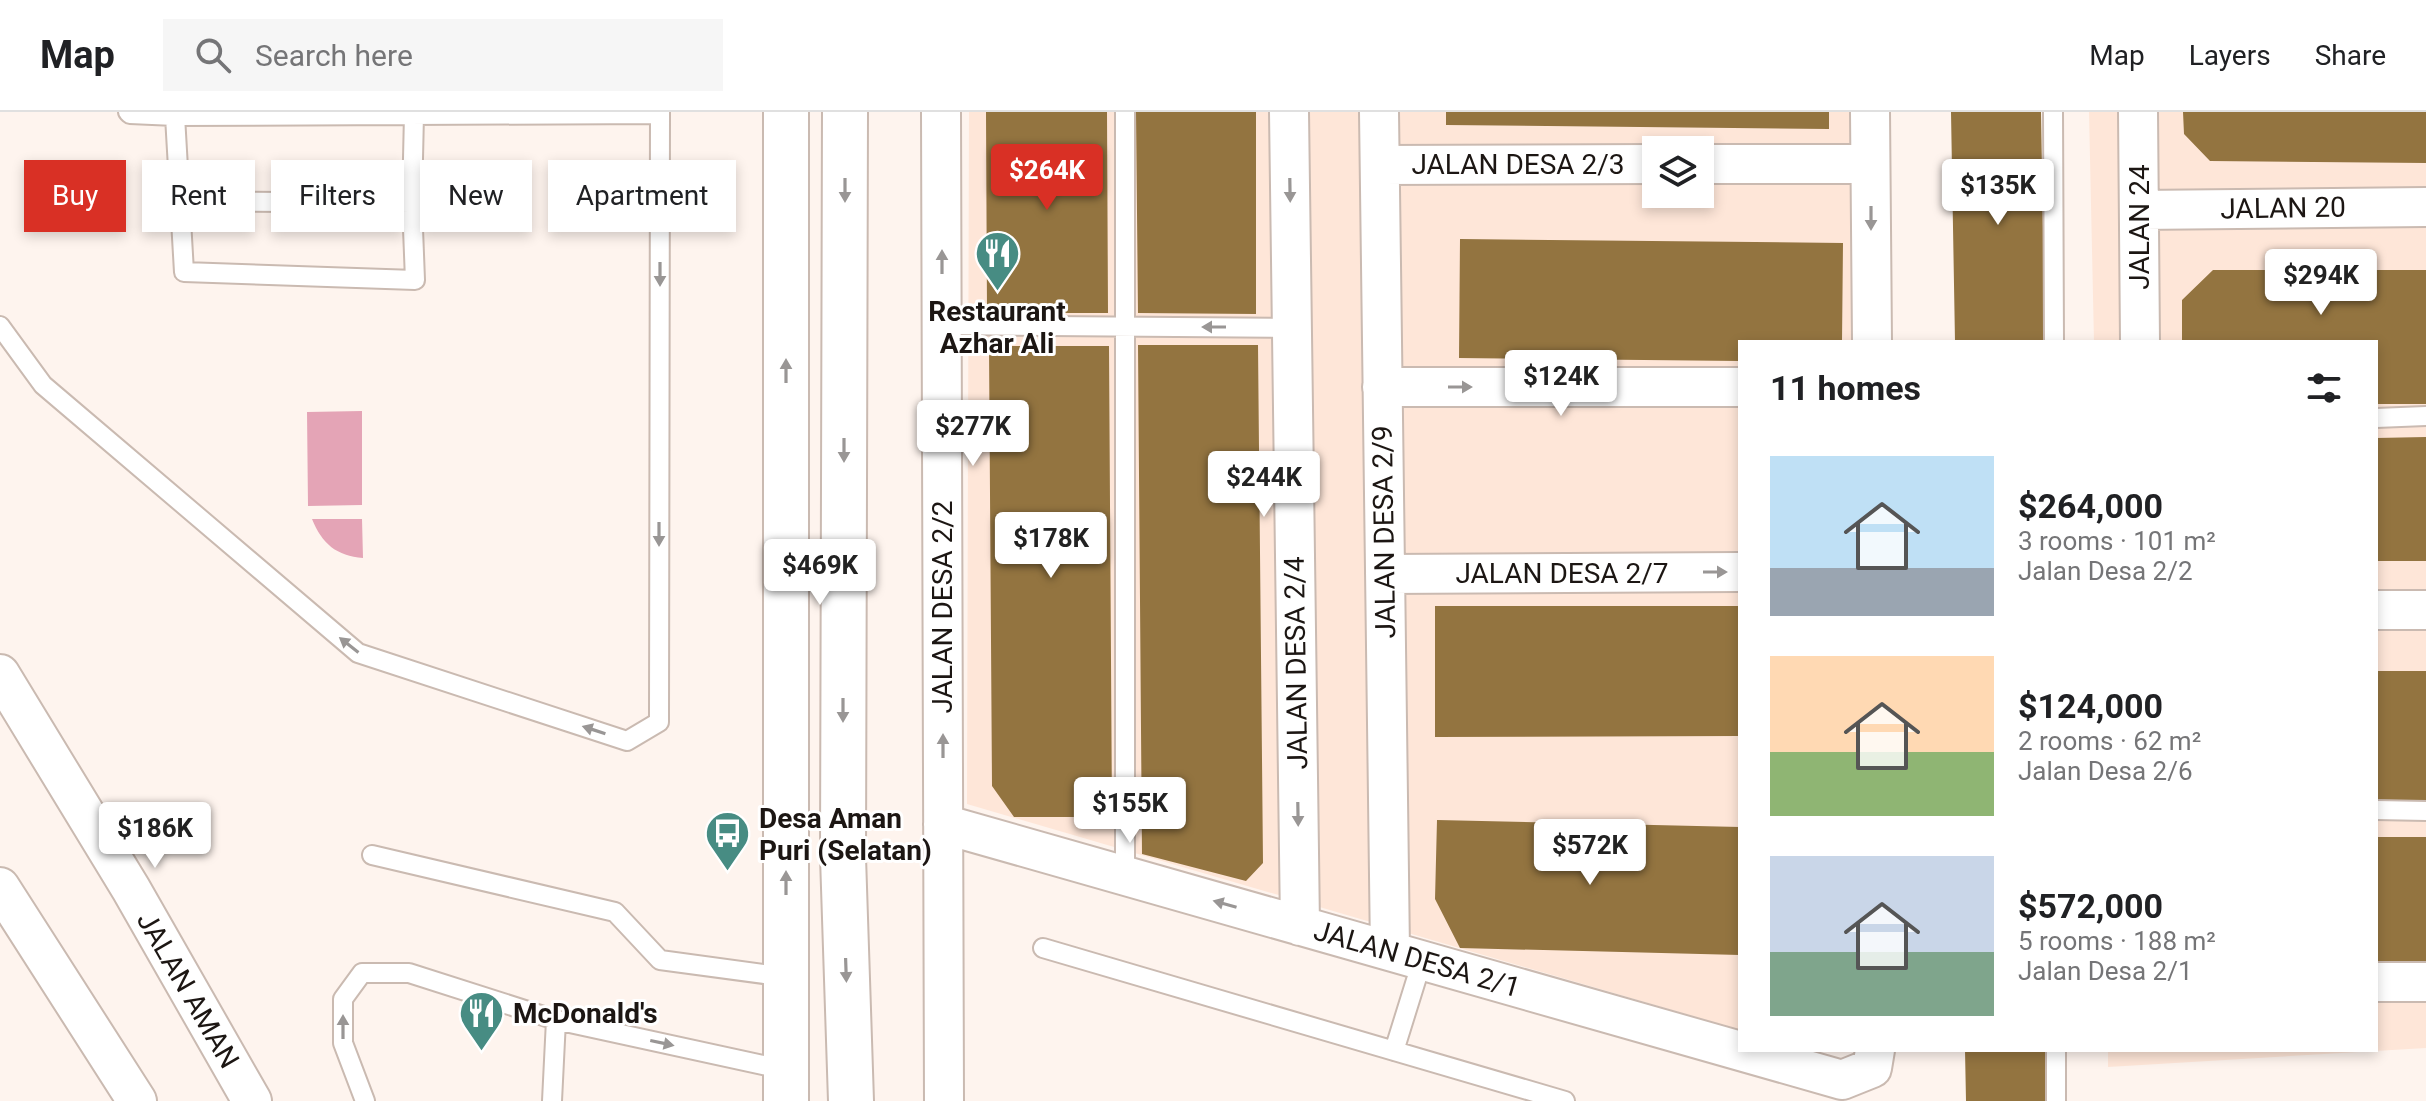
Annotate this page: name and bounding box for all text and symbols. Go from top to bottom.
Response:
search box [163,19,723,91]
text: Map [40,33,115,77]
icon: search [191,33,235,77]
text: Search here [255,38,413,73]
text: Map [2089,39,2145,72]
text: Layers [2189,39,2271,72]
text: Share [2315,39,2386,72]
map controls [1642,136,1714,208]
button: layers [1642,136,1714,208]
pin: $264K [991,144,1103,212]
street label: JALAN DESA 2/3 [1411,148,1625,181]
text: $264K [1009,155,1085,185]
pin: $135K [1942,159,2054,227]
chip: Buy [24,160,126,232]
chip: Rent [142,160,255,232]
chip: Filters [271,160,404,232]
chip: New [420,160,532,232]
chip: Apartment [548,160,736,232]
street label: JALAN 24 [2123,164,2156,290]
text: $135K [1960,170,2036,200]
one-way arrow [839,178,851,203]
one-way arrow [1284,178,1296,203]
street label: JALAN 20 [2220,190,2346,226]
one-way arrow [1865,206,1877,231]
restaurant icon: Restaurant Azhar Ali [973,230,1021,293]
one-way arrow [935,249,948,274]
pin: $294K [2265,249,2377,317]
text: $294K [2283,260,2359,290]
one-way arrow [654,262,666,287]
place label: Restaurant Azhar Ali [928,295,1066,360]
one-way arrow [1201,321,1226,334]
pin: $124K [1505,350,1617,418]
one-way arrow [780,358,792,383]
text: $124K [1523,361,1599,391]
icon: filters [2302,366,2346,410]
text: 11 homes [1770,368,1921,408]
one-way arrow [1448,381,1473,393]
pin: $277K [917,400,1029,468]
text: $277K [935,411,1011,441]
street label: JALAN DESA 2/9 [1366,425,1402,639]
one-way arrow [838,438,850,463]
pin: $244K [1208,451,1320,519]
text: $244K [1226,462,1302,492]
text: $264,000 [2018,486,2163,526]
icon: home [1834,488,1930,584]
street label: JALAN DESA 2/2 [926,500,959,714]
pin: $178K [995,512,1107,580]
one-way arrow [653,522,665,547]
text: $178K [1013,523,1089,553]
text: 3 rooms · 101 m² [2018,526,2216,556]
pin: $469K [764,539,876,607]
text: $469K [782,550,858,580]
street label: JALAN DESA 2/4 [1278,556,1314,770]
text: Jalan Desa 2/2 [2018,556,2193,586]
street label: JALAN DESA 2/7 [1455,557,1669,590]
one-way arrow [1703,566,1728,579]
one-way arrow [339,638,359,654]
text: $124,000 [2018,686,2163,726]
icon: home [1834,688,1930,784]
one-way arrow [837,698,849,723]
one-way arrow [582,724,606,736]
text: 2 rooms · 62 m² [2018,726,2201,756]
one-way arrow [937,733,949,758]
text: Jalan Desa 2/6 [2018,756,2193,786]
pin: $155K [1074,777,1186,845]
text: $155K [1092,788,1168,818]
pin: $186K [99,802,211,870]
place label: Desa Aman Puri (Selatan) [759,802,932,867]
one-way arrow [1292,802,1305,827]
bus stop icon: Desa Aman Puri (Selatan) [704,810,752,873]
text: $186K [117,813,193,843]
pin: $572K [1534,819,1646,887]
text: $572K [1552,830,1628,860]
one-way arrow [780,870,792,895]
text: $572,000 [2018,886,2163,926]
icon: home [1834,888,1930,984]
one-way arrow [1212,897,1236,910]
street label: JALAN AMAN [130,906,246,1074]
street label: JALAN DESA 2/1 [1310,914,1524,1004]
text: 5 rooms · 188 m² [2018,926,2216,956]
text: Jalan Desa 2/1 [2018,956,2193,986]
one-way arrow [840,958,853,983]
restaurant icon: McDonald's [458,989,506,1052]
place label: McDonald's [513,997,658,1030]
one-way arrow [337,1014,349,1039]
one-way arrow [650,1037,675,1050]

